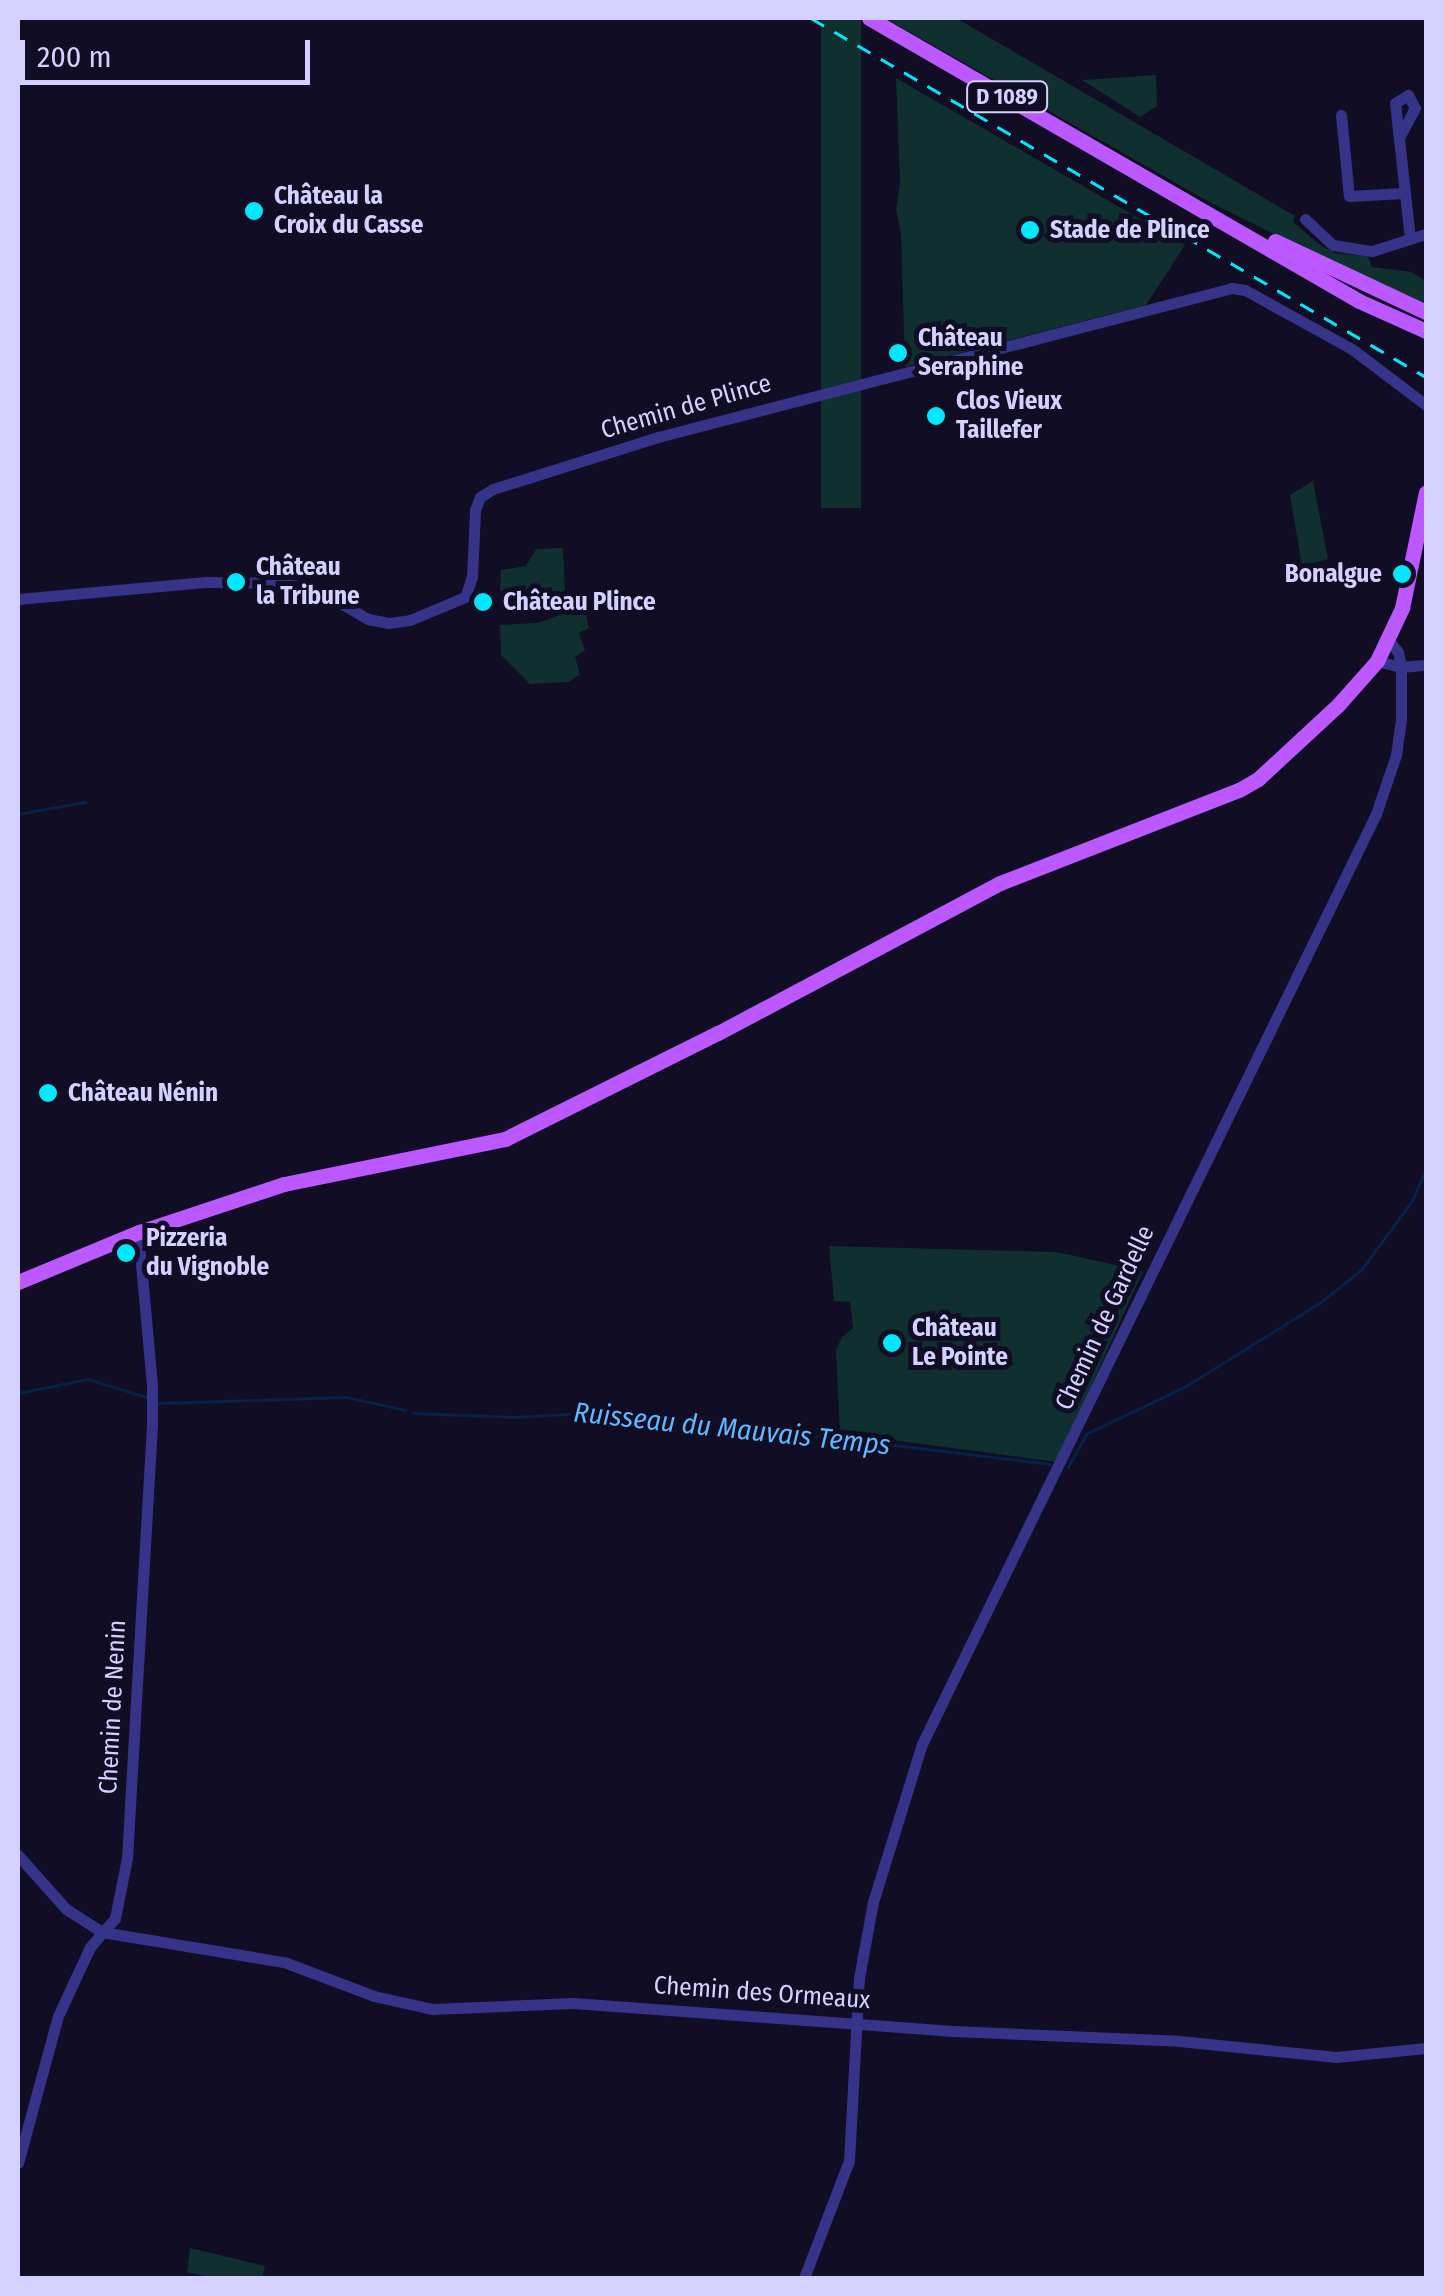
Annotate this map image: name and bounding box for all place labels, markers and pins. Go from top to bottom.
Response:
place label: Château la Croix du Casse [274,182,423,241]
marker: Château la Croix du Casse [243,200,265,222]
place label: Stade de Plince [1050,215,1210,245]
marker: Stade de Plince [1019,219,1041,241]
place label: Château Seraphine [918,324,1023,383]
marker: Château Seraphine [887,342,909,364]
place label: Clos Vieux Taillefer [956,387,1062,446]
marker: Clos Vieux Taillefer [925,405,947,427]
place label: Château la Tribune [256,553,360,612]
place label: Bonalgue [1285,559,1382,589]
marker: Bonalgue [1391,563,1413,585]
marker: Château la Tribune [225,571,247,593]
place label: Château Plince [503,587,656,617]
marker: Château Plince [472,591,494,613]
place label: Château Nénin [68,1078,218,1108]
marker: Château Nénin [37,1082,59,1104]
place label: Pizzeria du Vignoble [146,1224,269,1283]
marker: Pizzeria du Vignoble [115,1242,137,1264]
place label: Château Le Pointe [912,1314,1008,1373]
marker: Château Le Pointe [881,1332,903,1354]

